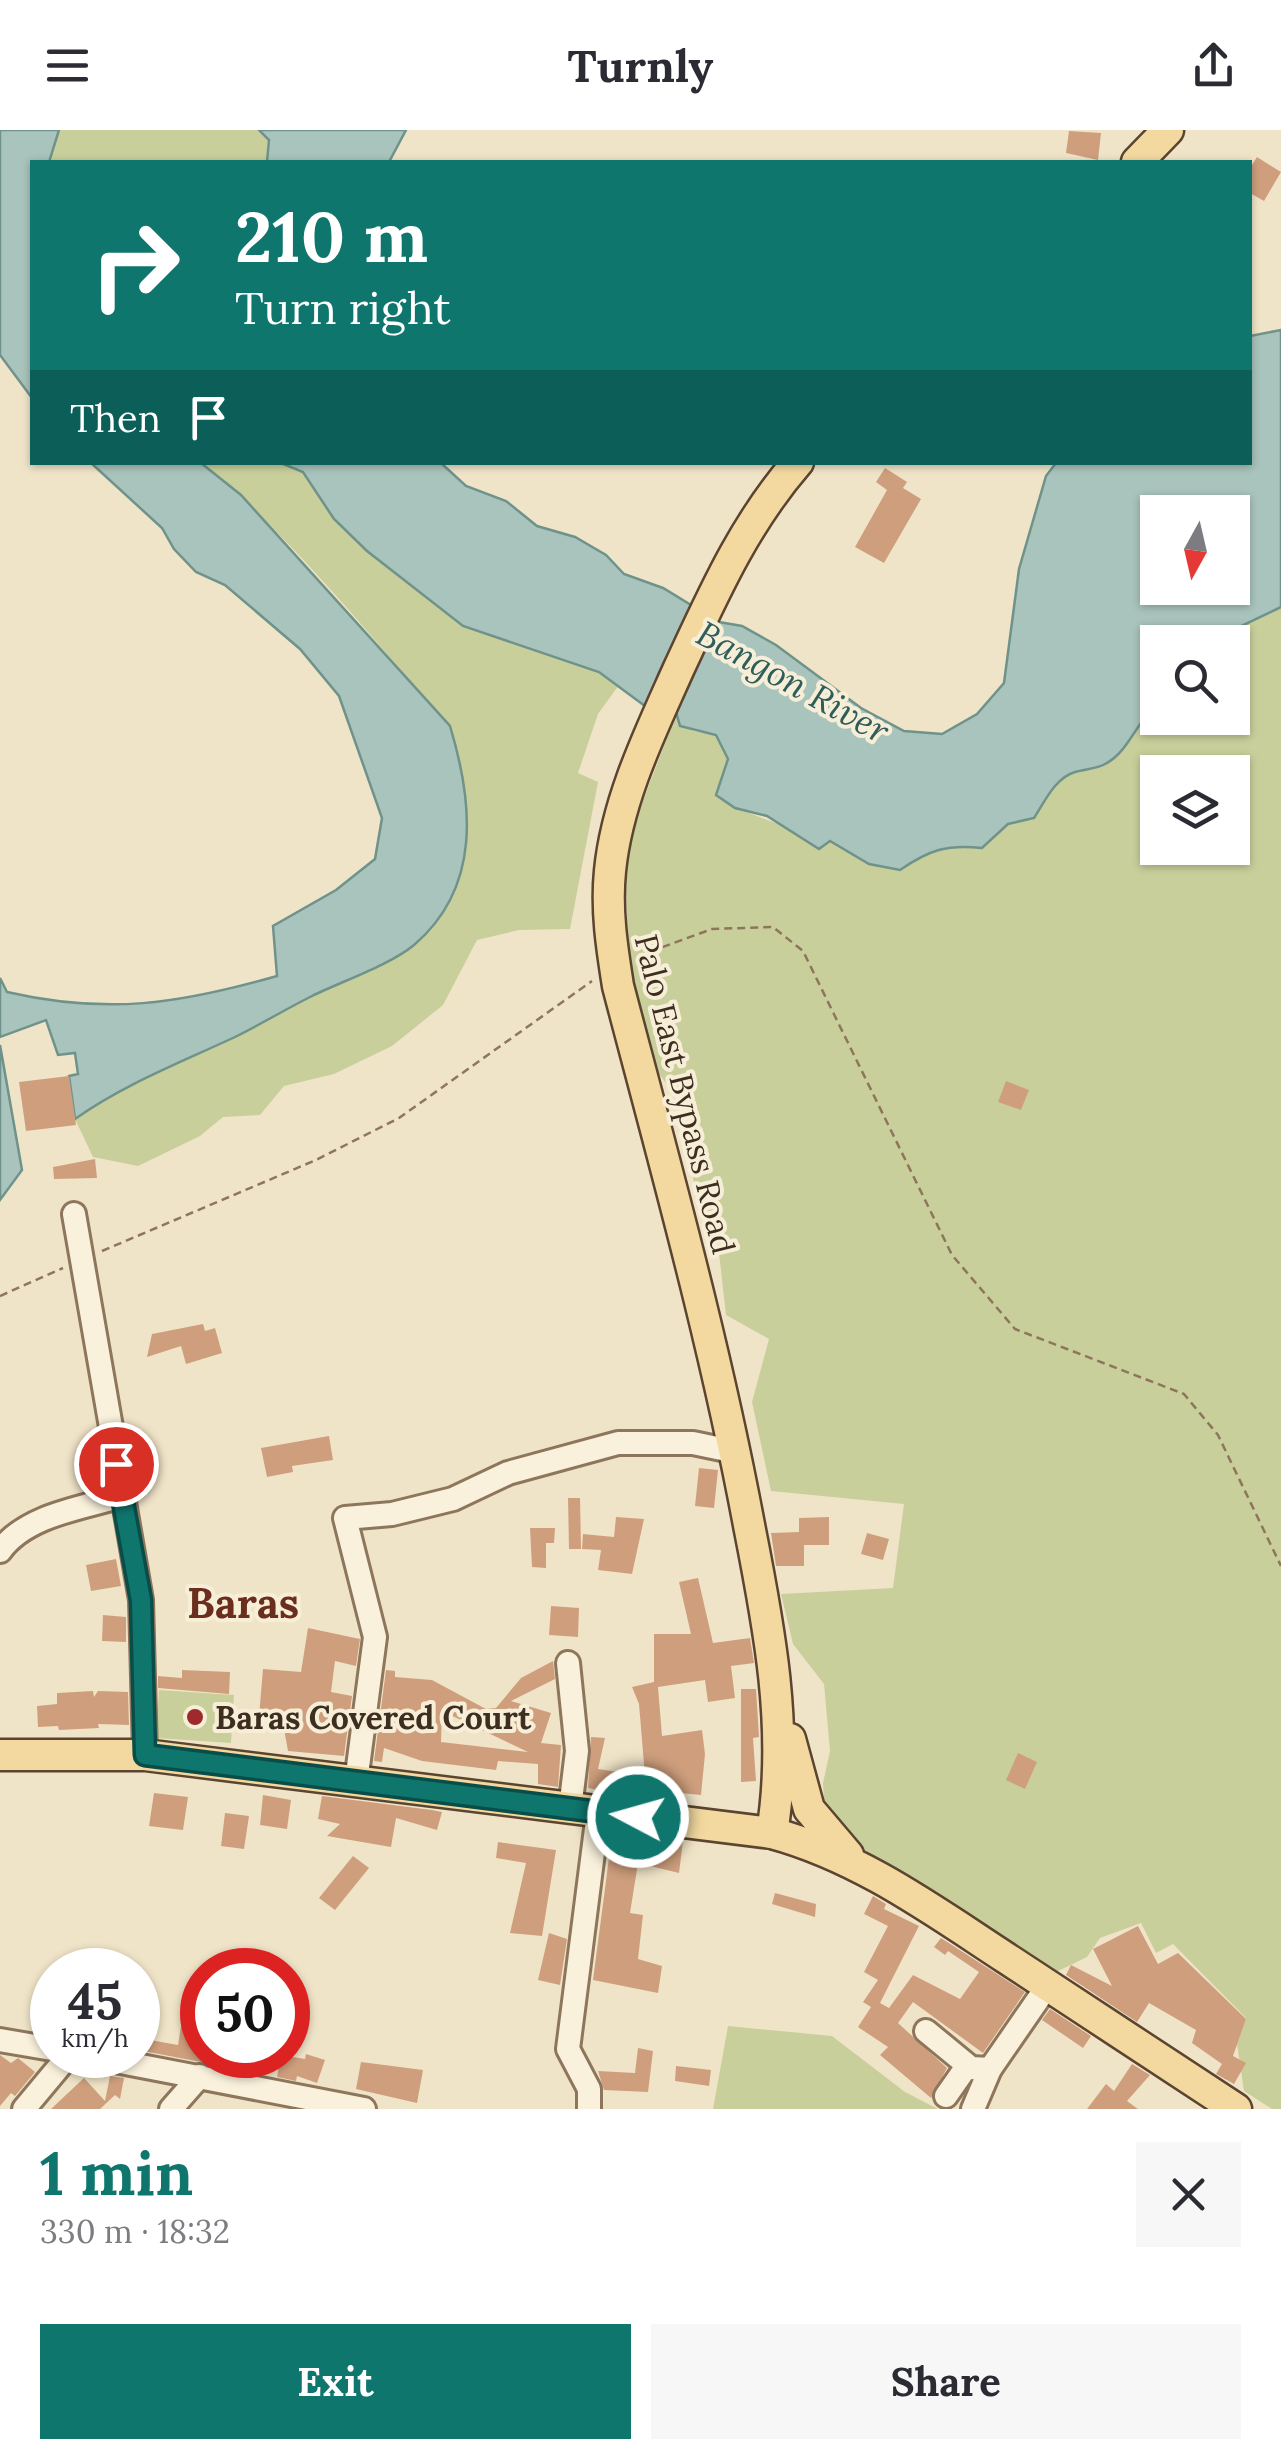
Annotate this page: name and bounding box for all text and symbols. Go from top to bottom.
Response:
text: Turnly [568,37,713,94]
icon: menu [40,38,95,93]
icon: share [1186,38,1241,93]
text: 210 m [235,192,428,281]
icon: right [70,200,200,330]
text: Turn right [235,279,451,336]
icon: arrive [181,390,236,445]
text: Then [70,394,161,442]
north arrow [1140,495,1250,605]
map controls [1140,495,1250,865]
water label: Bangon River [689,611,897,754]
button: search [1140,625,1250,735]
button: layers [1140,755,1250,865]
street label: Palo East Bypass Road [625,930,745,1258]
pin [74,1422,159,1507]
icon: arrive [89,1437,144,1492]
district label: Baras [187,1576,299,1630]
place label: Baras Covered Court [215,1697,532,1738]
marker: Baras Covered Court [184,1706,206,1728]
position arrow [586,1765,690,1869]
speed limit sign: 50 [180,1948,310,2078]
text: 45 [68,1969,122,2033]
text: km/h [61,2022,129,2054]
text: 1 min [40,2135,193,2211]
button: close [1136,2142,1241,2247]
text: 330 m · 18:32 [40,2211,230,2252]
button: Exit [40,2324,631,2439]
button: Share [651,2324,1241,2439]

